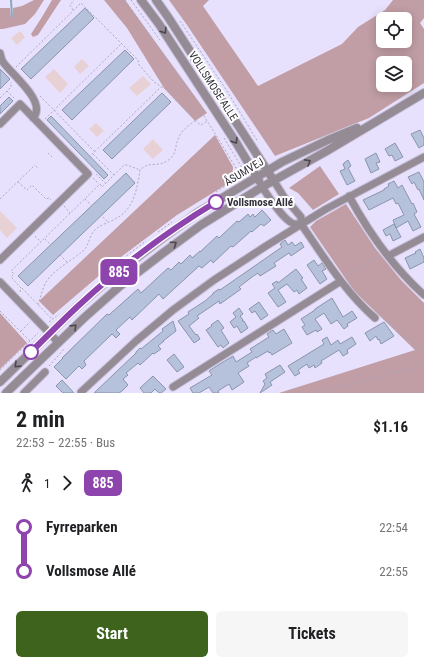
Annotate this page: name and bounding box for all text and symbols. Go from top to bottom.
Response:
map controls [376,12,412,92]
button: locate [376,12,412,48]
one-way arrow [159,27,166,34]
street label: VOLLSMOSE ALLE [186,49,240,123]
button: layers [376,56,412,92]
one-way arrow [230,136,237,143]
street label: ÅSUMVEJ [222,154,266,189]
one-way arrow [304,159,311,166]
marker: Vollsmose Allé [208,194,224,210]
place label: Vollsmose Allé [227,196,293,209]
one-way arrow [170,242,177,249]
line badge: 885 [96,259,142,285]
text: 885 [108,264,130,280]
one-way arrow [69,324,77,332]
unlabelled marker [23,344,39,360]
one-way arrow [14,360,22,368]
text: 2 min [16,407,65,432]
text: $1.16 [373,418,408,436]
text: 22:53 – 22:55 · Bus [16,435,115,450]
icon: walk [16,472,38,494]
icon: forward [56,472,78,494]
text: 885 [92,475,114,491]
text: 1 [44,476,50,491]
text: Fyrreparken [46,518,118,536]
text: 22:54 [379,520,408,535]
text: Vollsmose Allé [46,562,136,580]
text: 22:55 [379,564,408,579]
button: Start [16,611,208,657]
button: Tickets [216,611,408,657]

